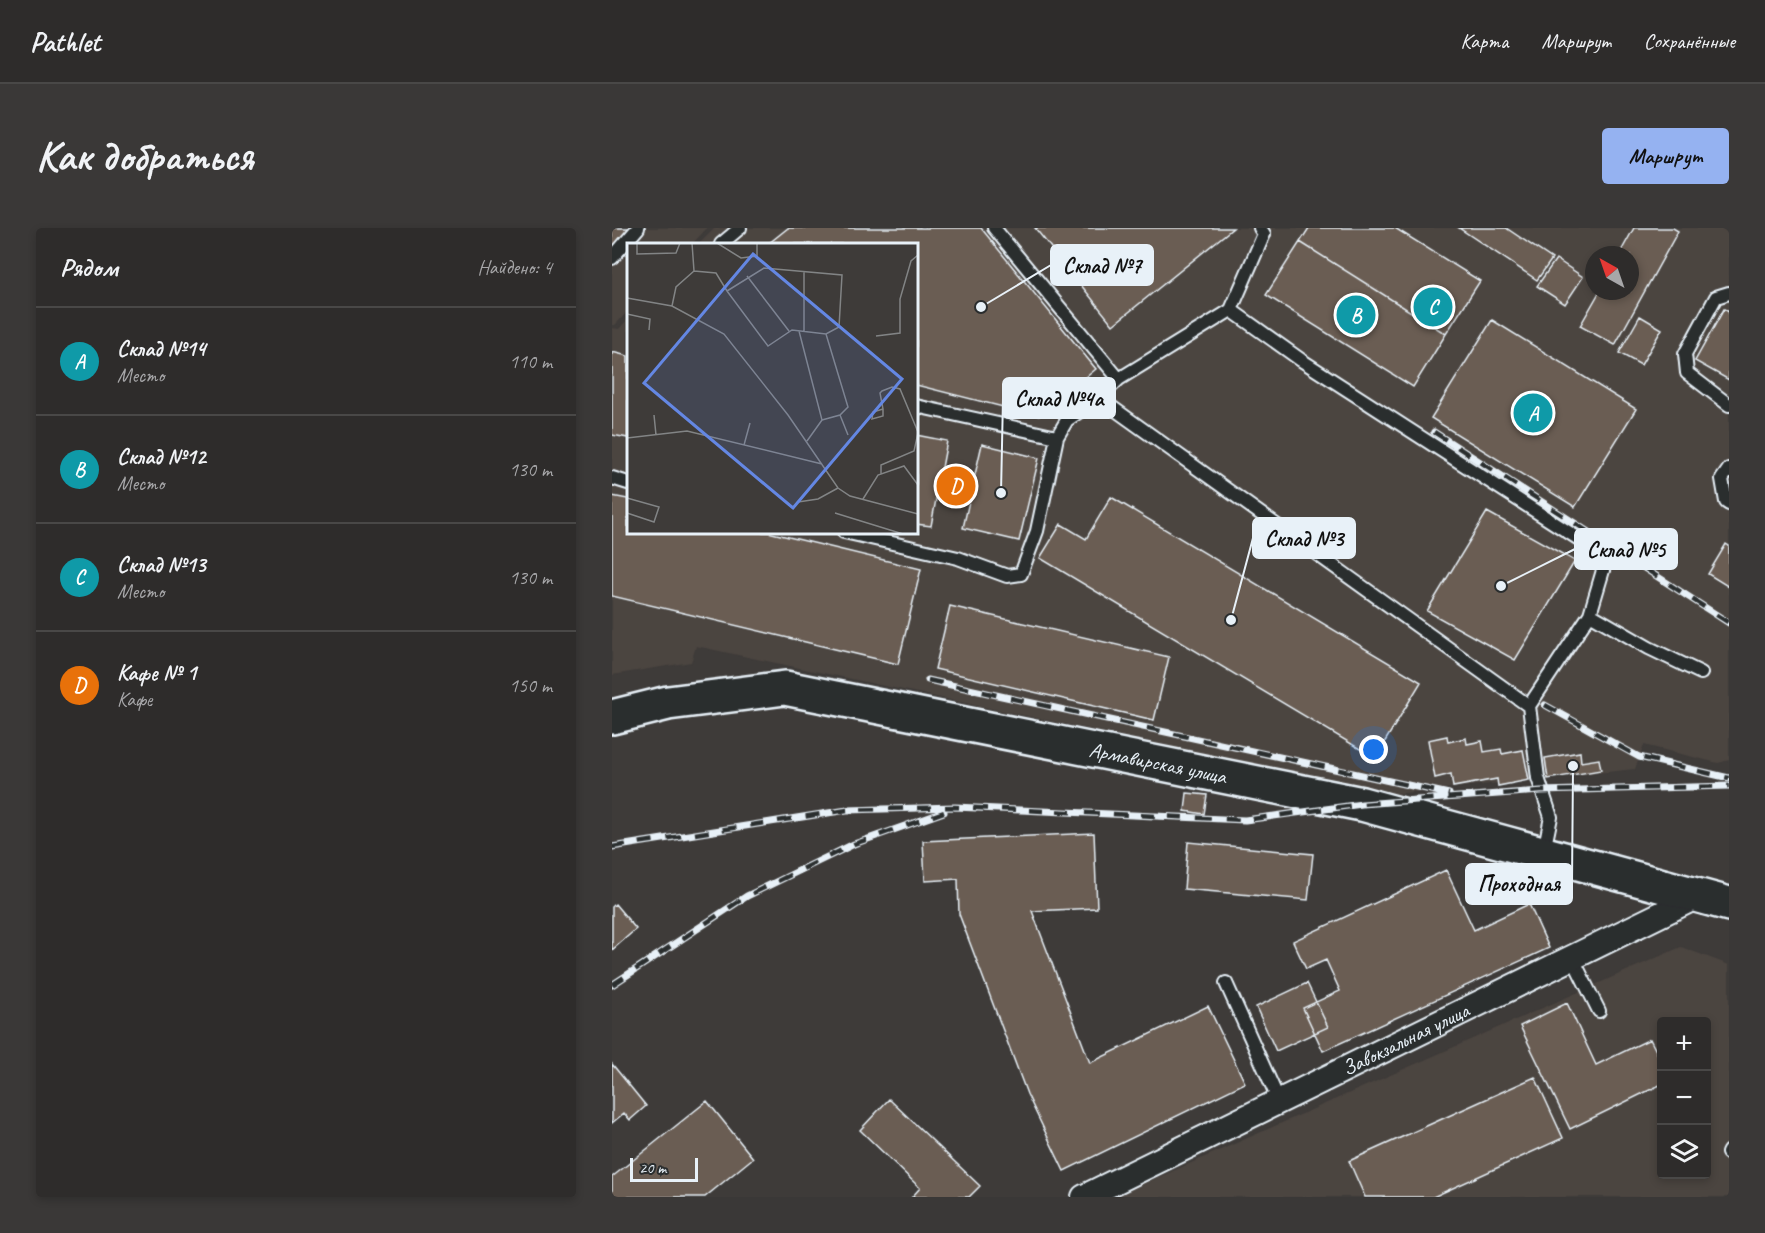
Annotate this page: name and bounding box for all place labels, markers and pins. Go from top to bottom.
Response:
callout: Склад №7 [1051,245,1153,285]
pin: C [1414,284,1452,329]
pin: B [1336,292,1376,338]
callout: Склад №4а [1003,378,1115,418]
pin: A [1514,390,1552,435]
pin: D [936,464,976,508]
callout: Склад №3 [1253,518,1355,558]
callout: Склад №5 [1575,529,1677,569]
callout: Проходная [1466,864,1572,904]

